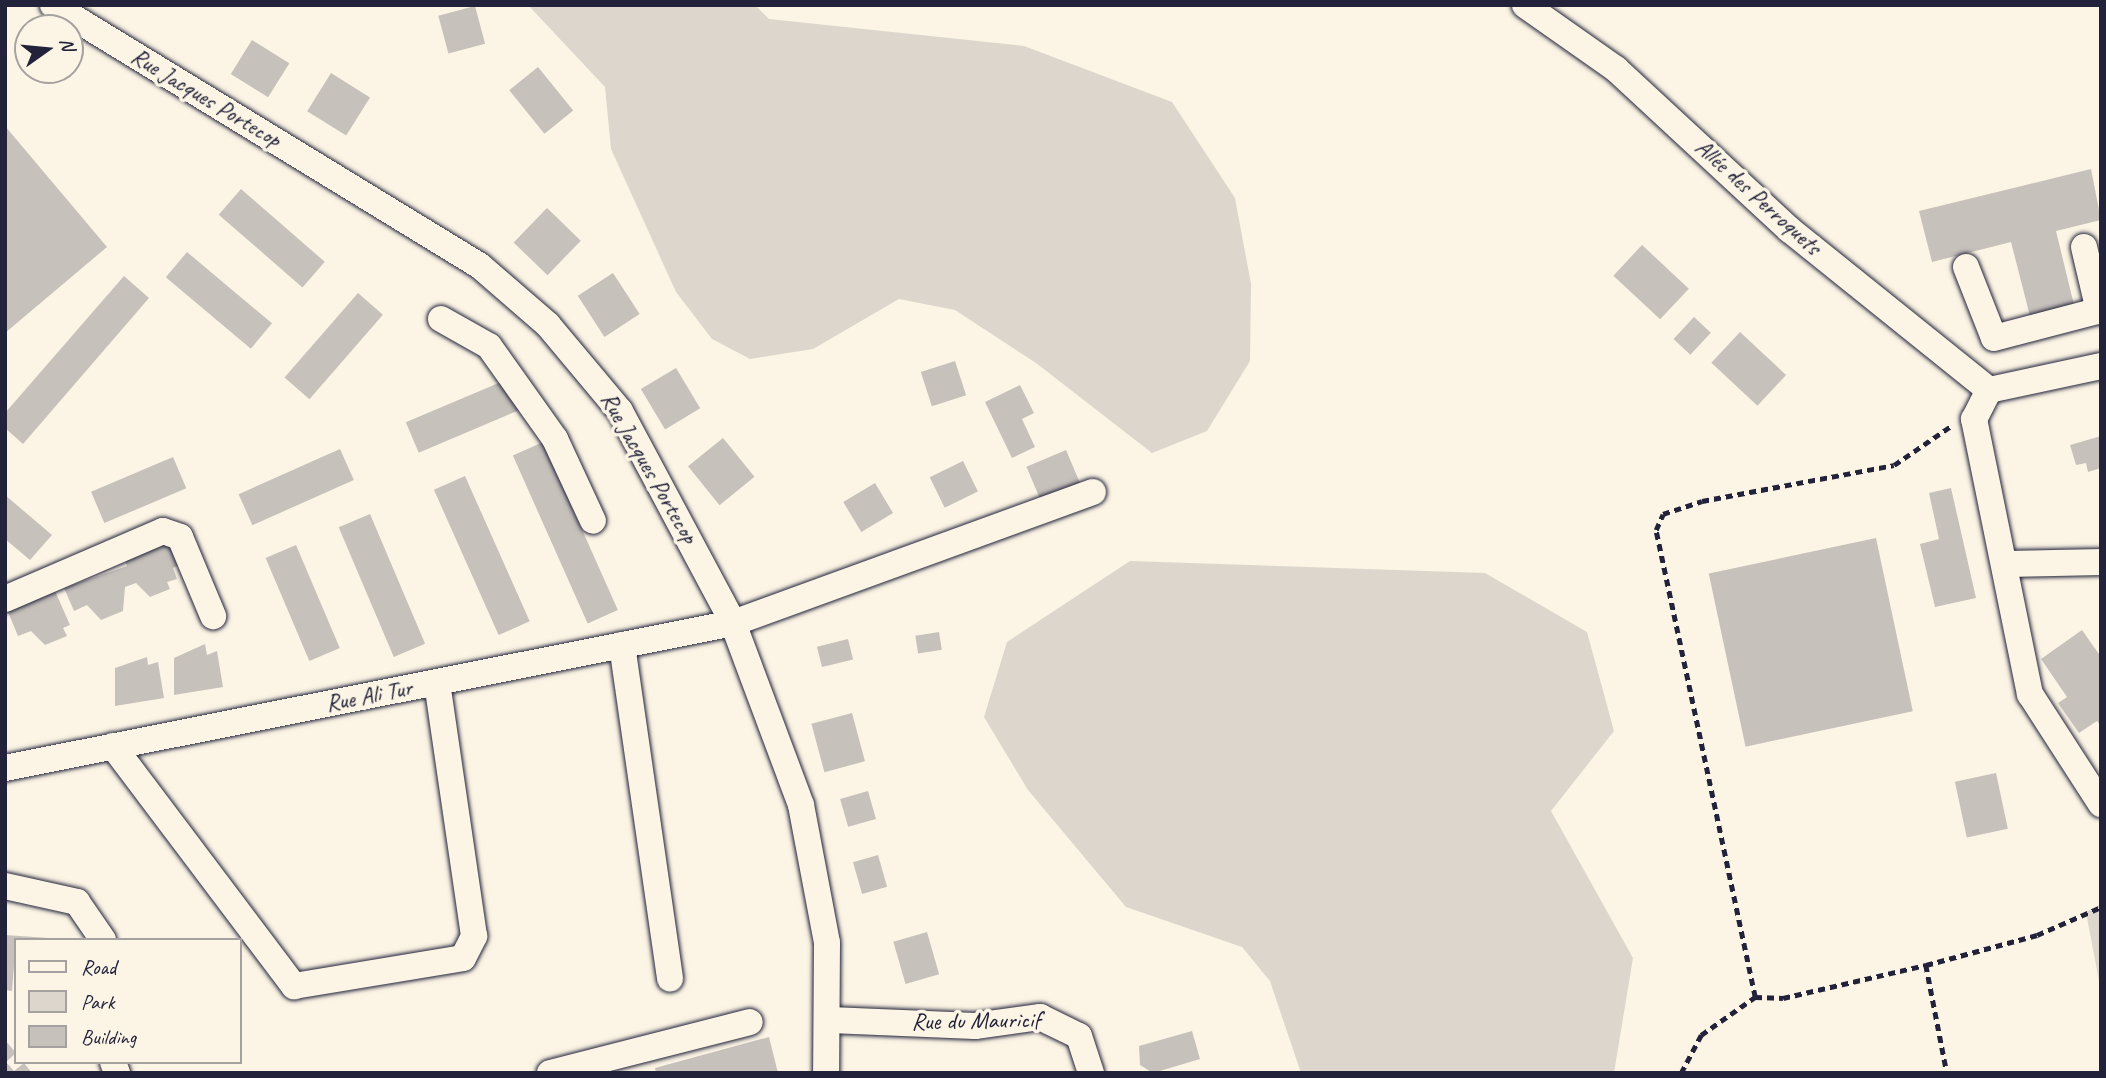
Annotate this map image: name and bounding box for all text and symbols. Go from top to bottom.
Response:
north arrow [14,14,84,84]
text: N [54,35,80,53]
street label: Rue Jacques Portecop [126,42,286,154]
street label: Allée des Perroquets [1689,133,1827,261]
street label: Rue Jacques Portecop [594,387,704,549]
street label: Rue Ali Tur [323,674,415,718]
legend [14,938,242,1064]
text: Road [81,954,116,980]
text: Park [81,989,114,1015]
street label: Rue du Mauricif [912,1005,1040,1037]
text: Building [81,1024,136,1050]

